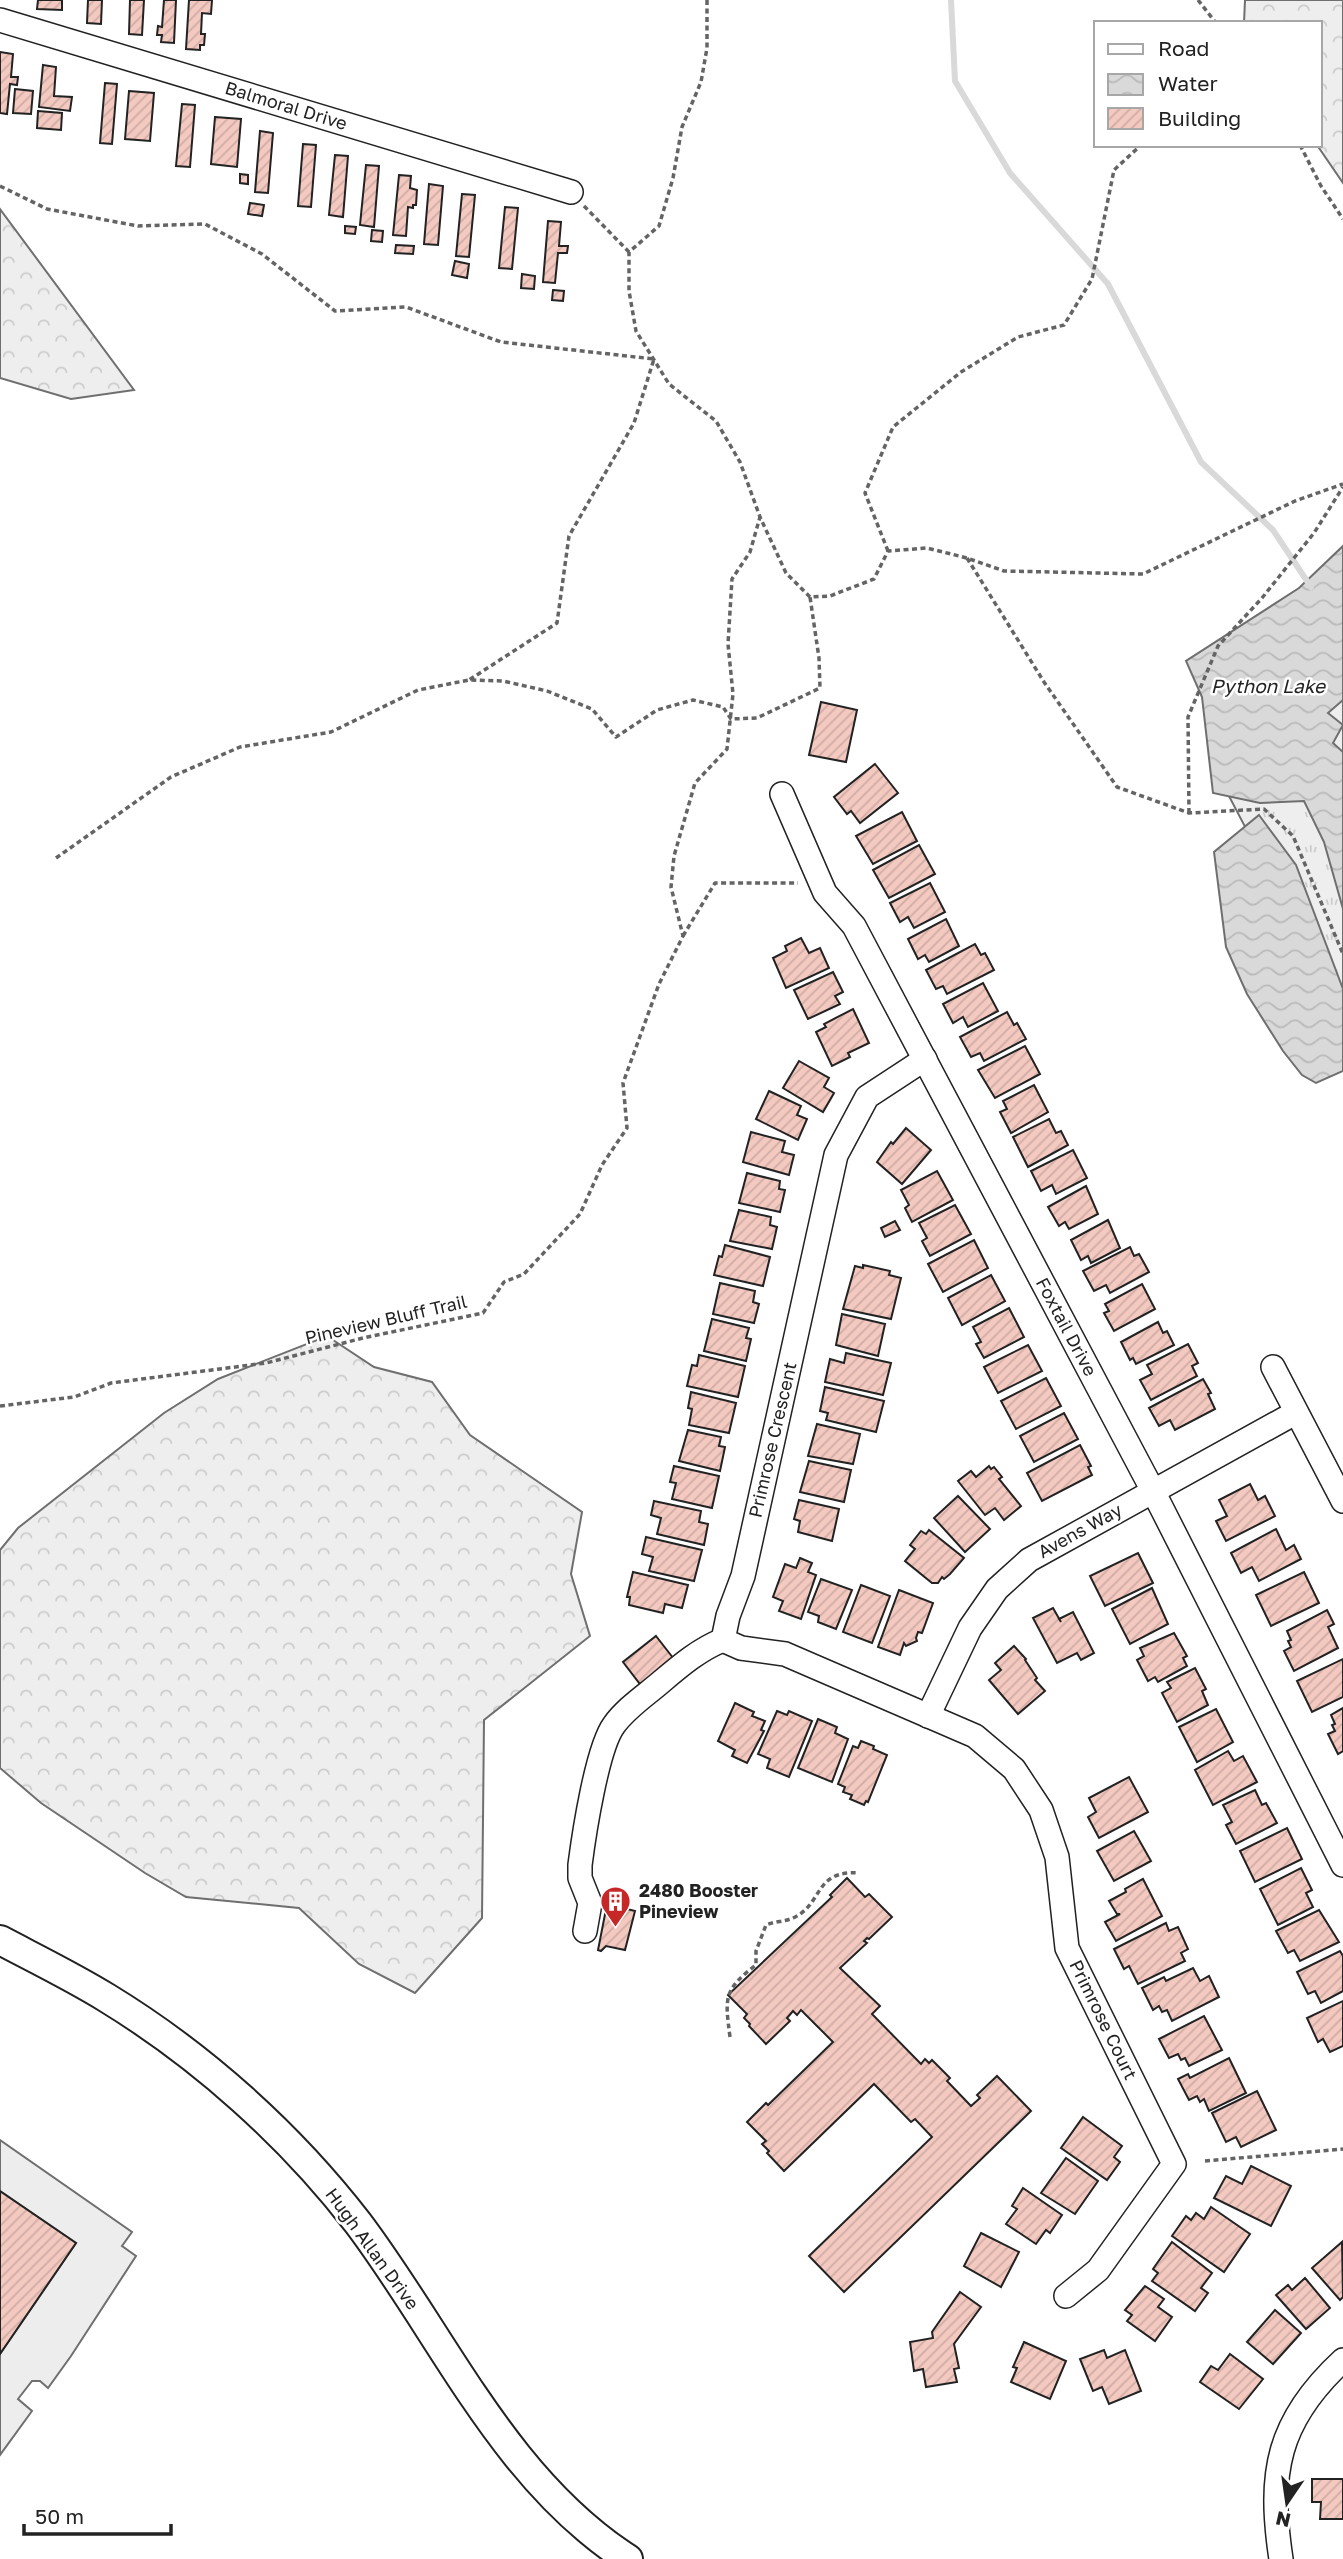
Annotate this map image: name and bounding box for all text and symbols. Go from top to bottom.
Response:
legend [1094,21,1322,147]
text: Road [1158,35,1209,61]
text: Water [1158,70,1218,96]
street label: Balmoral Drive [223,76,350,134]
text: Building [1158,105,1241,131]
water label: Python Lake [1211,674,1327,697]
street label: Foxtail Drive [1032,1274,1102,1380]
street label: Pineview Bluff Trail [303,1290,469,1348]
street label: Primrose Crescent [743,1360,801,1520]
street label: Avens Way [1034,1498,1125,1562]
place label: 2480 Booster Pineview [639,1879,758,1922]
building icon: 2480 Booster Pineview [599,1884,633,1928]
street label: Primrose Court [1065,1956,1142,2083]
street label: Hugh Allan Drive [321,2183,424,2313]
north arrow [1252,2468,1322,2538]
scale bar [24,2492,172,2536]
text: 50 m [35,2503,84,2529]
text: N [1273,2507,1293,2533]

